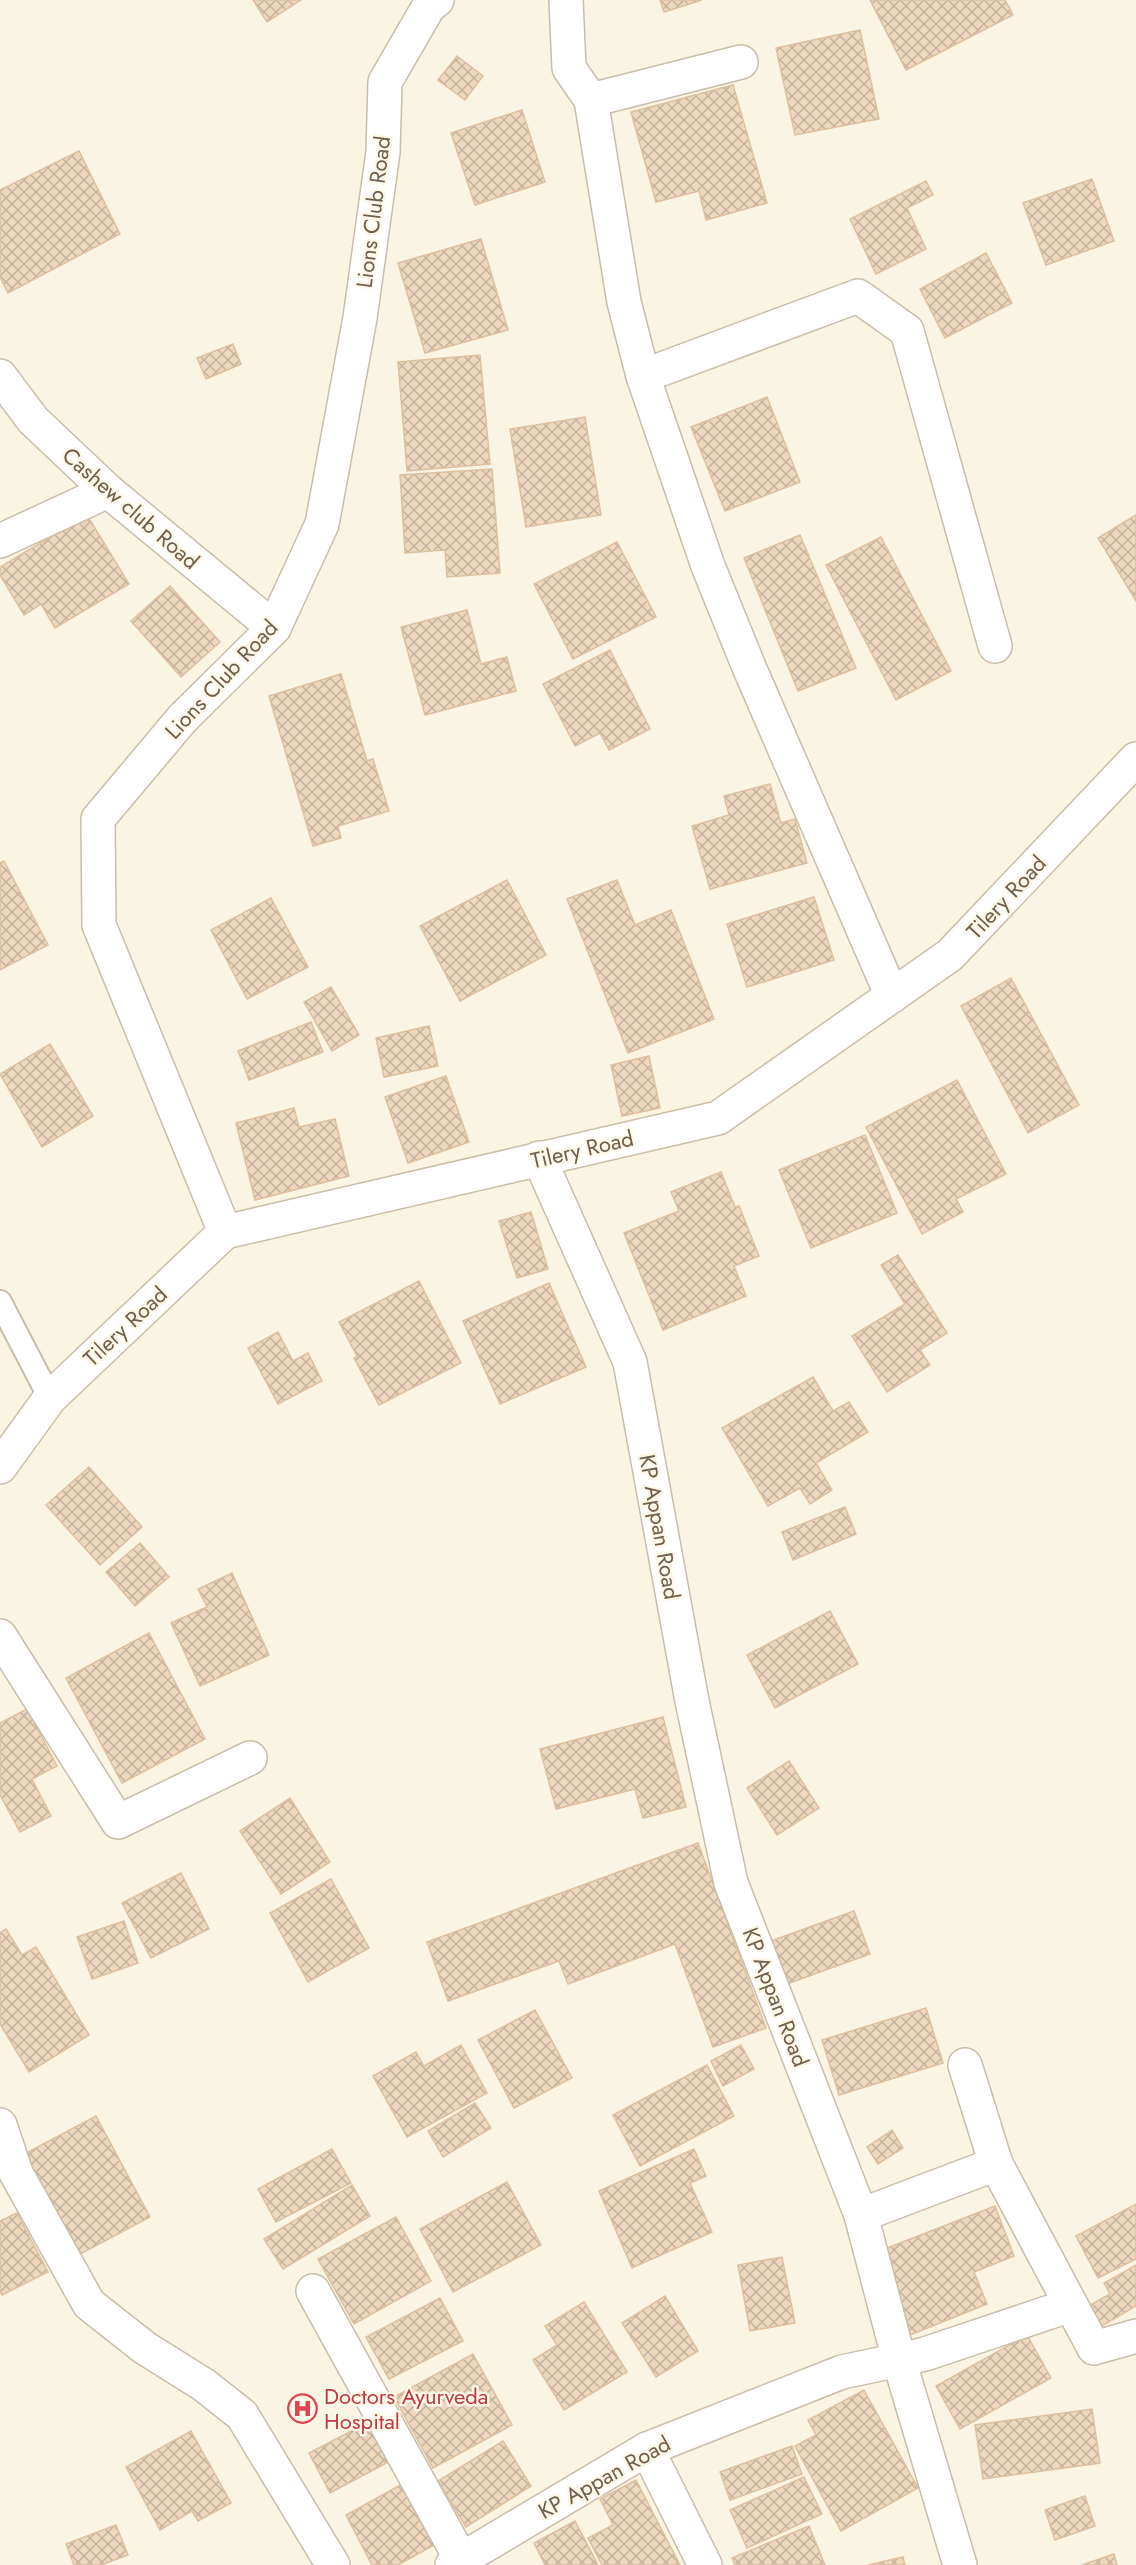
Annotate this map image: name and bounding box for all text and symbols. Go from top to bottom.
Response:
street label: Lions Club Road [348,134,398,290]
street label: Cashew club Road [55,439,207,577]
street label: Lions Club Road [157,612,285,746]
street label: Tilery Road [959,848,1053,946]
street label: Tilery Road [528,1122,636,1176]
street label: Tilery Road [76,1279,174,1373]
street label: KP Appan Road [631,1452,689,1602]
street label: KP Appan Road [735,1923,817,2071]
place label: Doctors Ayurveda Hospital [324,2380,488,2437]
hospital icon: Doctors Ayurveda Hospital [287,2393,319,2425]
street label: KP Appan Road [532,2427,676,2527]

